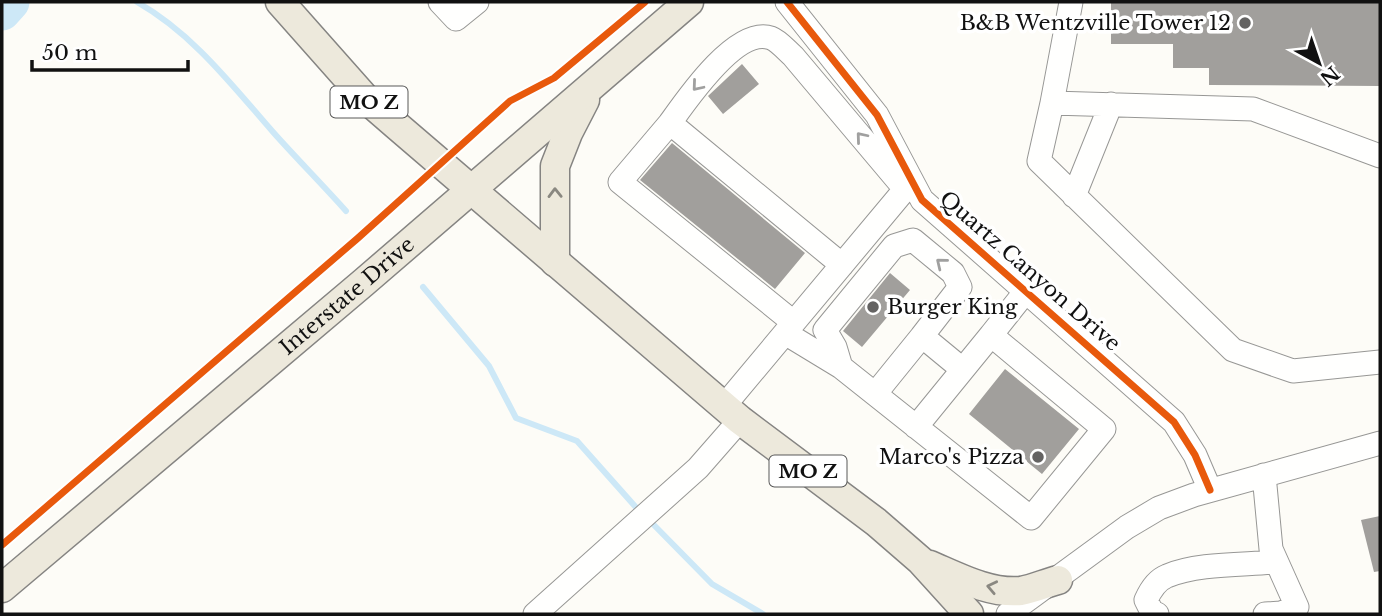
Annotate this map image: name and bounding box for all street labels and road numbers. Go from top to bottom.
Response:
road number: MO Z [330,86,408,118]
street label: Quartz Canyon Drive [934,185,1126,357]
street label: Interstate Drive [275,232,420,361]
road number: MO Z [770,456,846,486]

